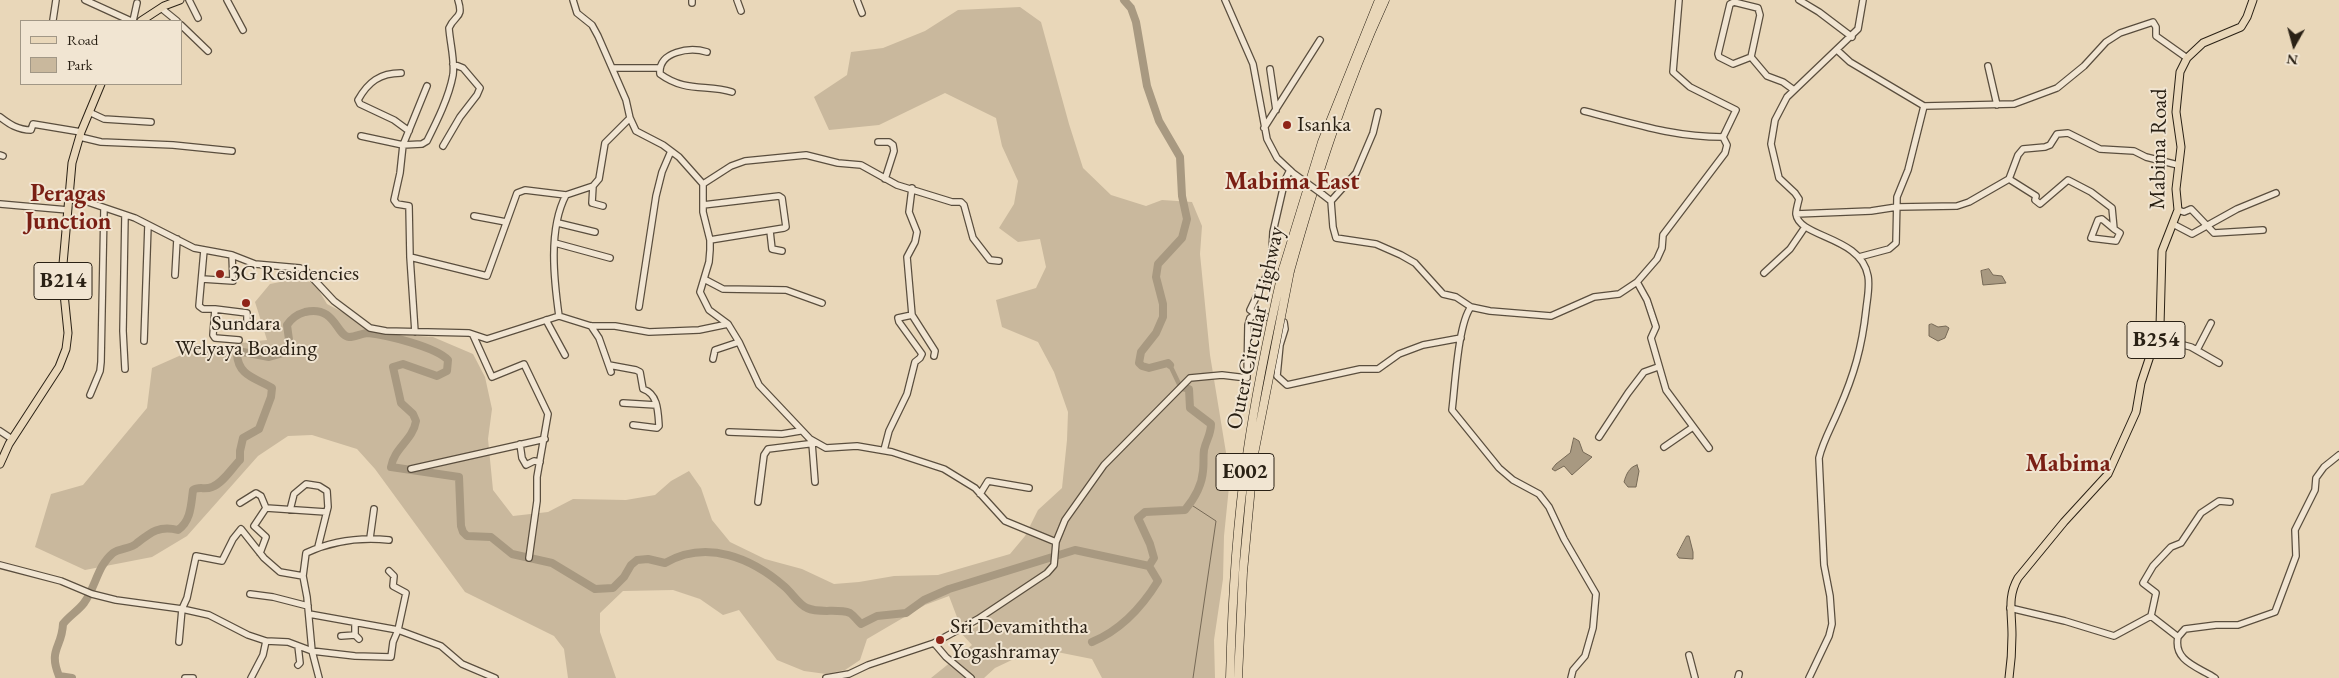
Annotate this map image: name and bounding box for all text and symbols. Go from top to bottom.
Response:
legend [20,20,182,85]
north arrow [2269,20,2319,70]
text: Road [67,30,98,49]
text: N [2285,50,2299,70]
text: Park [67,55,93,74]
street label: Mabima Road [2145,88,2173,210]
place label: Isanka [1297,112,1351,138]
marker: Isanka [1281,119,1293,131]
district label: Mabima East [1225,167,1359,197]
district label: Peragas Junction [25,180,111,236]
street label: Outer Circular Highway [1222,224,1290,432]
place label: 3G Residencies [230,261,359,287]
road number: B214 [34,262,92,300]
marker: 3G Residencies [214,268,226,280]
marker: Sundara Welyaya Boading [240,297,252,309]
place label: Sundara Welyaya Boading [175,311,317,362]
road number: B254 [2127,322,2185,358]
district label: Mabima [2025,449,2111,479]
road number: E002 [1216,454,1274,491]
place label: Sri Devamiththa Yogashramay [950,614,1088,666]
marker: Sri Devamiththa Yogashramay [934,634,946,646]

